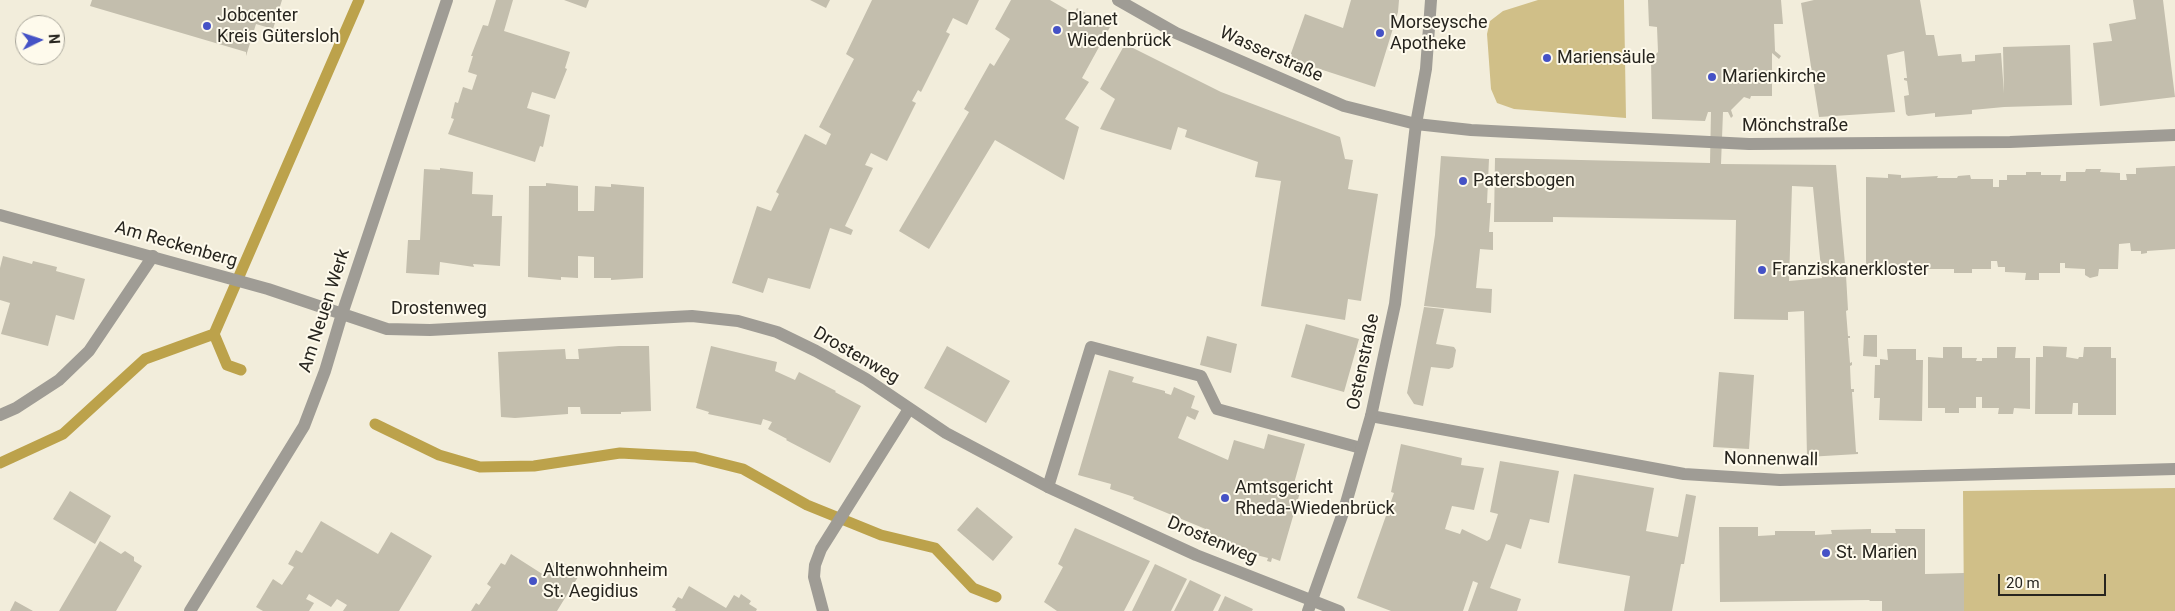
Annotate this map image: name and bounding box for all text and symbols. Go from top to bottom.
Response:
place label: Jobcenter Kreis Gütersloh [217,5,339,48]
place label: Planet Wiedenbrück [1067,9,1171,52]
place label: Morseysche Apotheke [1390,12,1487,54]
north arrow [15,15,65,65]
marker: Jobcenter Kreis Gütersloh [201,20,213,32]
street label: Wasserstraße [1216,23,1326,87]
marker: Planet Wiedenbrück [1051,24,1063,36]
marker: Morseysche Apotheke [1374,27,1386,39]
text: N [46,34,62,45]
place label: Mariensäule [1557,47,1655,69]
marker: Mariensäule [1541,52,1553,64]
place label: Marienkirche [1722,66,1826,88]
marker: Marienkirche [1706,71,1718,83]
street label: Mönchstraße [1742,115,1848,137]
place label: Patersbogen [1473,170,1575,192]
marker: Patersbogen [1457,175,1469,187]
street label: Am Reckenberg [112,217,240,273]
street label: Am Neuen Werk [295,246,355,376]
place label: Franziskanerkloster [1772,259,1929,281]
marker: Franziskanerkloster [1756,264,1768,276]
street label: Drostenweg [391,298,487,320]
street label: Ostenstraße [1343,312,1385,412]
street label: Drostenweg [809,323,903,389]
street label: Nonnenwall [1724,448,1818,472]
place label: Amtsgericht Rheda-Wiedenbrück [1235,477,1395,520]
marker: Amtsgericht Rheda-Wiedenbrück [1219,492,1231,504]
street label: Drostenweg [1164,512,1260,570]
place label: St. Marien [1836,542,1917,564]
marker: St. Marien [1820,547,1832,559]
place label: Altenwohnheim St. Aegidius [543,560,668,602]
scale bar [2000,564,2108,596]
text: 20 m [2006,574,2040,592]
marker: Altenwohnheim St. Aegidius [527,575,539,587]

